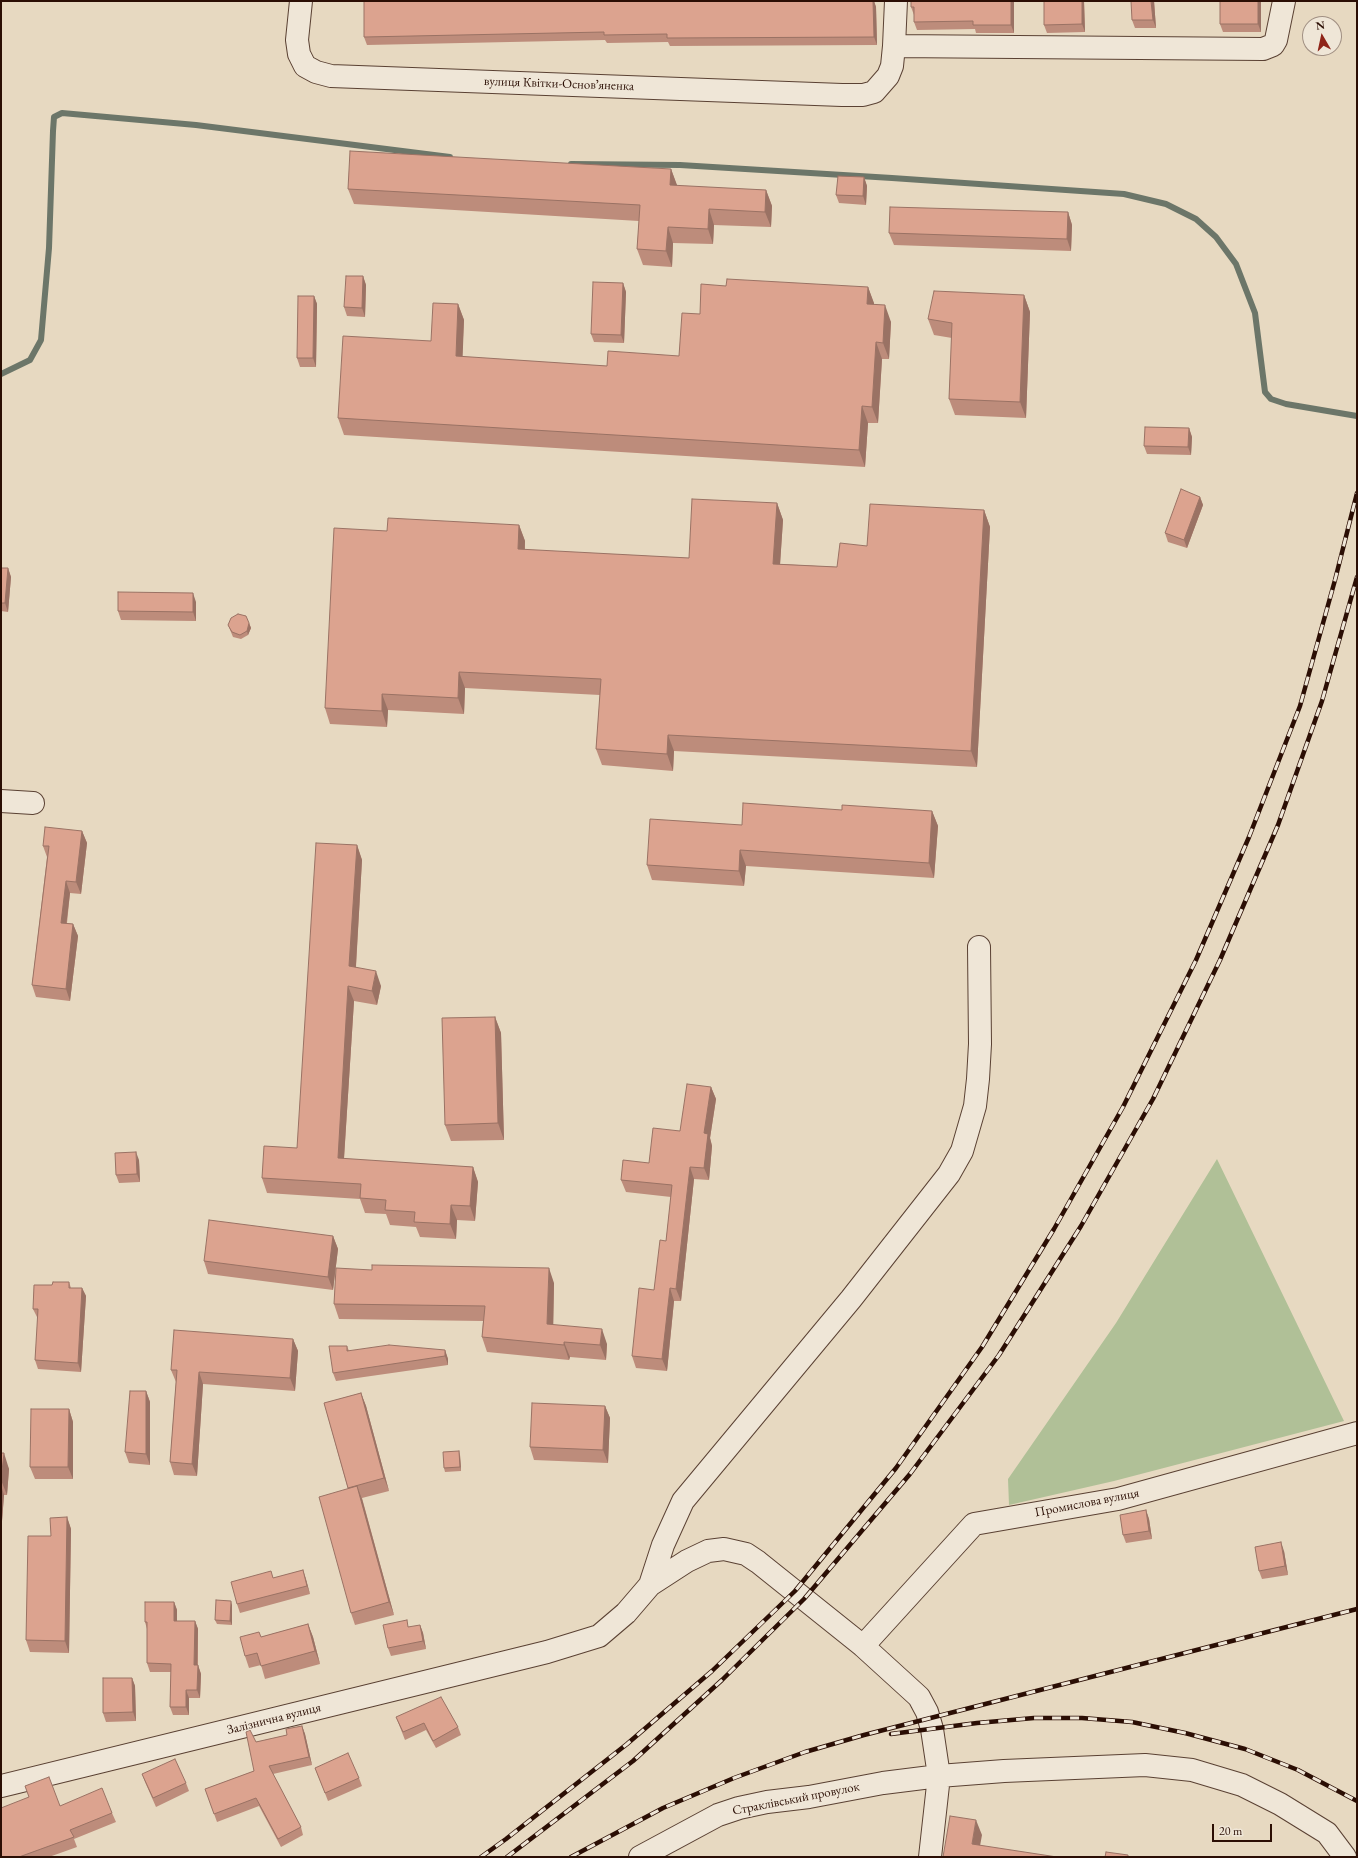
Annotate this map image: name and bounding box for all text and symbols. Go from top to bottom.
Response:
north arrow [1302,16,1342,56]
text: N [1315,18,1326,33]
street label: вулиця Квітки-Основʼяненка [484,74,634,94]
street label: Промислова вулиця [1033,1485,1141,1521]
street label: Залізнична вулиця [225,1700,323,1738]
street label: Страклівський провулок [731,1779,861,1819]
scale bar [1214,1816,1274,1842]
text: 20 m [1219,1823,1242,1839]

